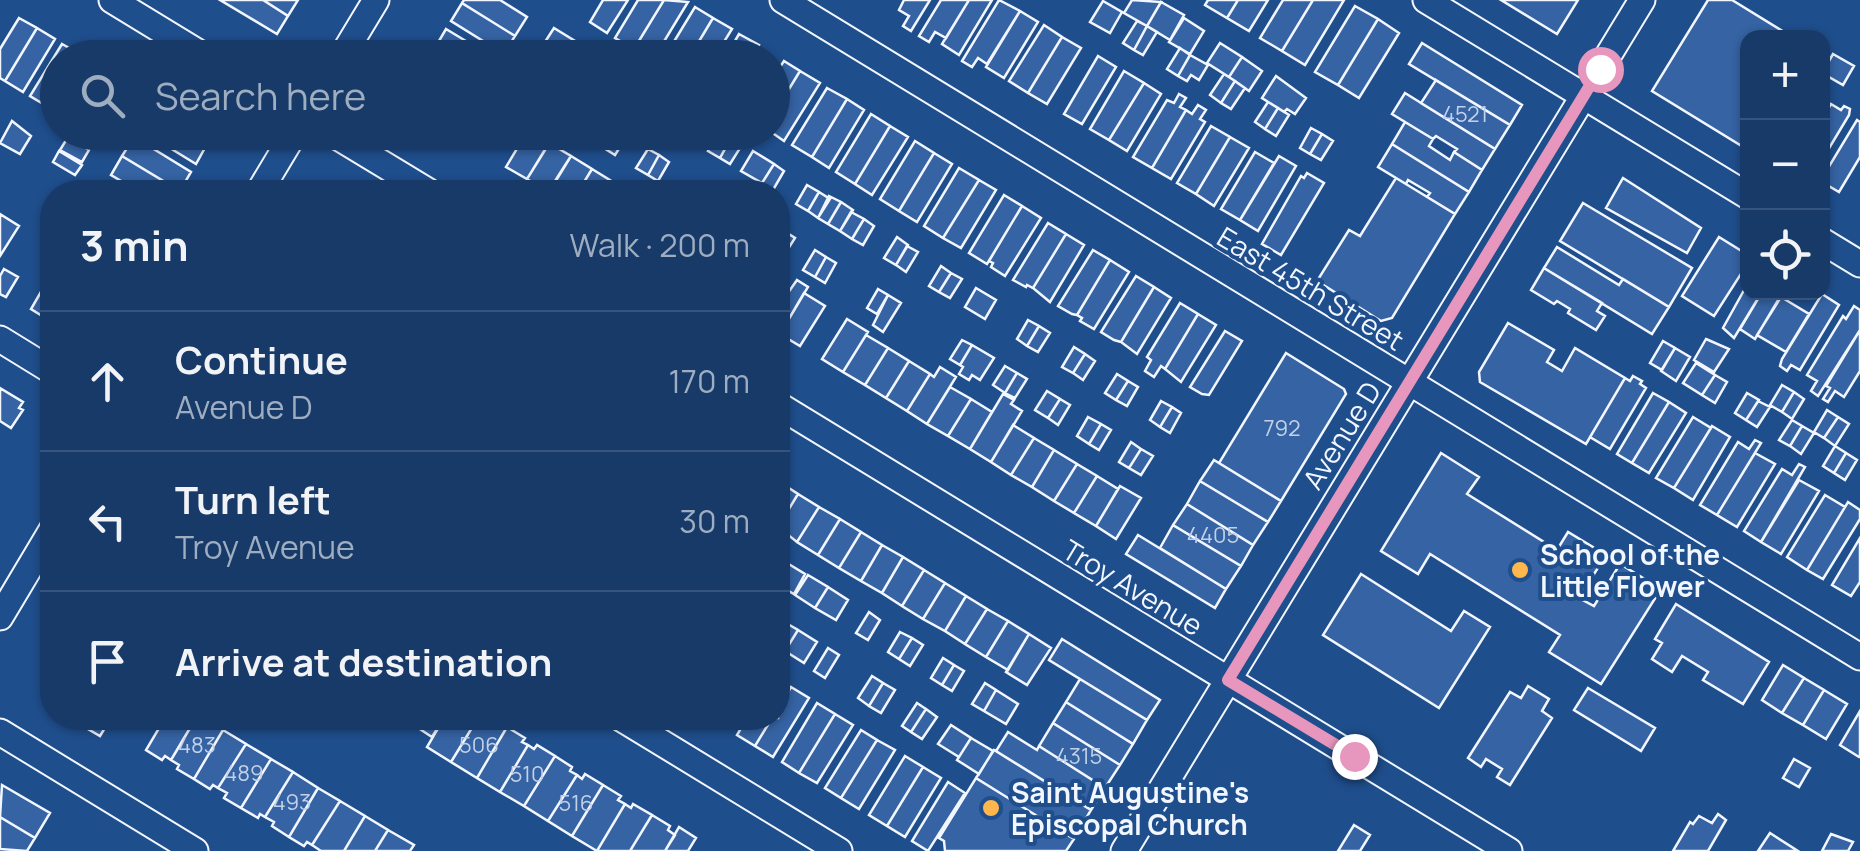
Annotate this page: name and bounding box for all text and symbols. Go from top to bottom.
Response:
map controls [1740,30,1830,300]
button: + [1740,30,1830,120]
search box [40,40,790,150]
route start [1578,47,1624,93]
icon: search [75,68,130,123]
text: Search here [155,69,366,121]
house number: 4521 [1442,99,1488,129]
button: − [1740,120,1830,210]
button: locate [1740,210,1830,300]
text: 3 min [80,216,189,274]
street label: East 45th Street [1211,217,1411,359]
text: Walk · 200 m [570,223,750,267]
text: Continue [175,333,348,385]
icon: ahead [80,354,135,409]
text: 170 m [668,359,750,403]
street label: Avenue D [1293,374,1389,496]
text: Avenue D [175,385,312,429]
house number: 792 [1263,413,1301,443]
text: Turn left [175,473,331,525]
icon: left [80,494,135,549]
text: 30 m [679,499,750,543]
house number: 4405 [1187,520,1239,550]
text: Troy Avenue [175,525,355,569]
street label: Troy Avenue [1056,530,1210,644]
place label: School of the Little Flower [1540,535,1720,605]
marker: School of the Little Flower [1509,559,1531,581]
icon: arrive [80,634,135,689]
text: Arrive at destination [175,635,552,687]
house number: 483 [178,730,216,760]
house number: 506 [459,730,499,760]
route end [1332,734,1378,780]
house number: 4315 [1056,741,1102,771]
house number: 489 [224,758,264,788]
house number: 510 [510,759,544,789]
place label: Saint Augustine's Episcopal Church [1011,773,1249,843]
house number: 493 [273,787,311,817]
house number: 516 [559,788,593,818]
marker: Saint Augustine's Episcopal Church [980,797,1002,819]

